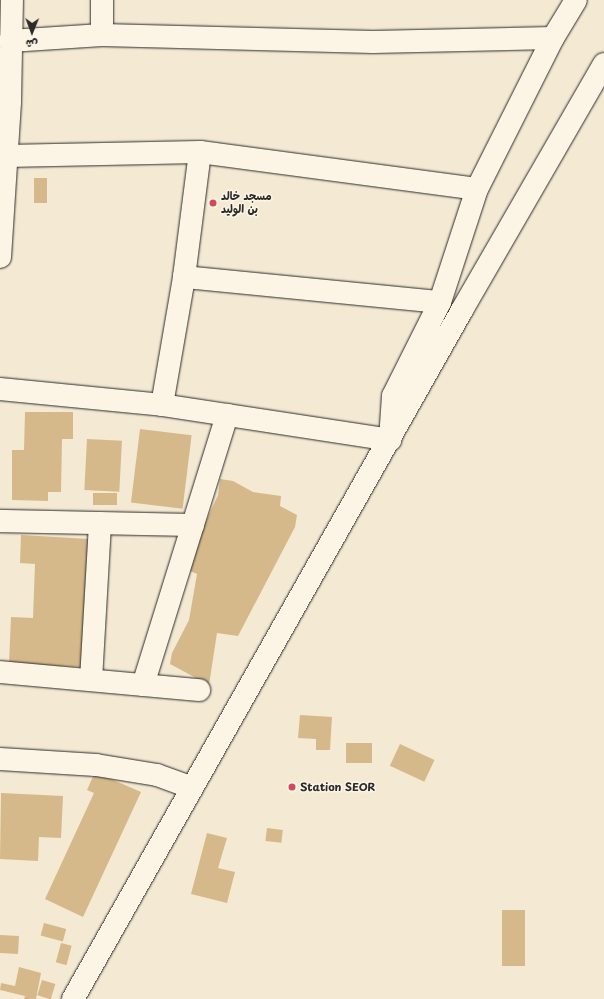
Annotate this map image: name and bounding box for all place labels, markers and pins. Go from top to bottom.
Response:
place label: مسجد خالد بن الوليد [221,190,272,216]
marker: مسجد خالد بن الوليد [208,198,218,208]
place label: Station SEOR [300,780,376,794]
marker: Station SEOR [287,782,297,792]

